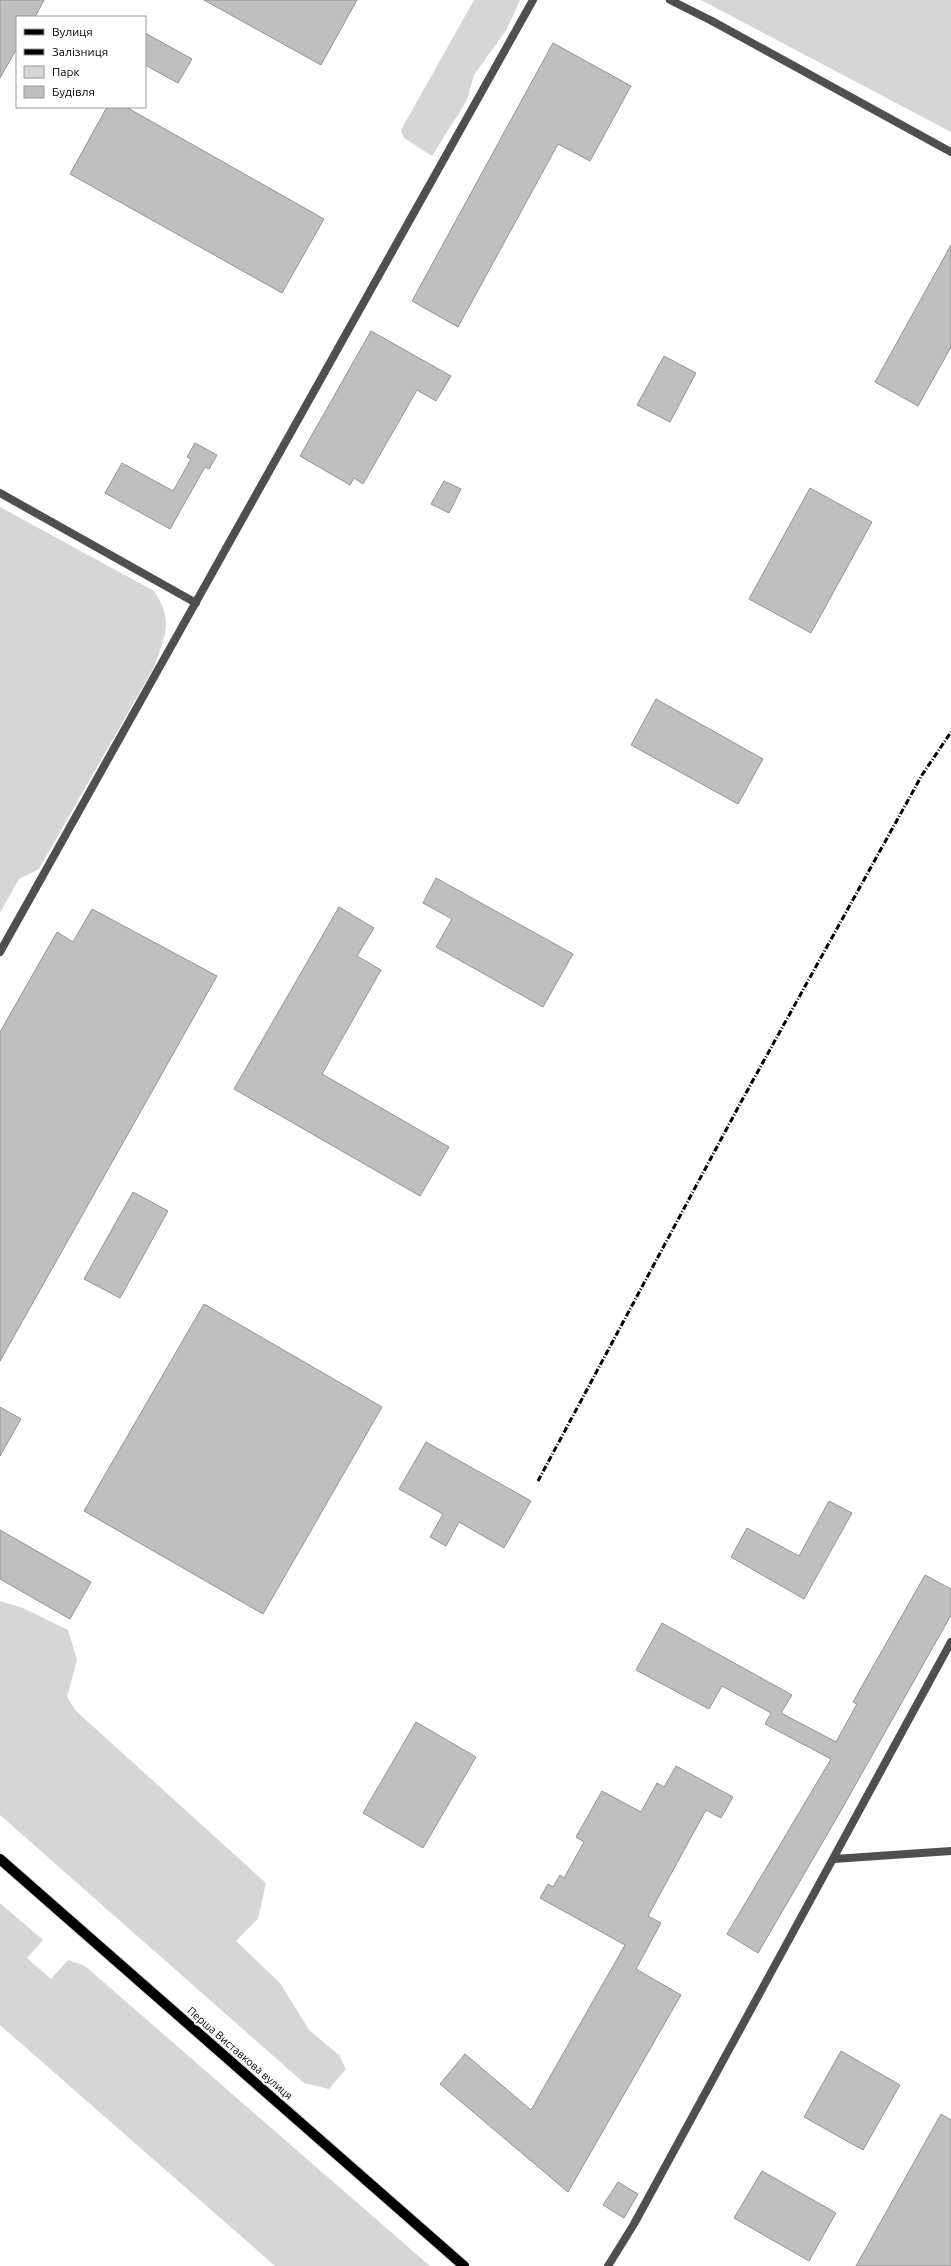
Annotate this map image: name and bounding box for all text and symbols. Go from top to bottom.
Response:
legend [16,16,146,108]
text: Вулиця [52,25,93,38]
text: Залізниця [52,45,108,58]
text: Парк [52,65,80,78]
text: Будівля [52,85,95,98]
street label: Перша Виставкова вулиця [185,2004,295,2102]

